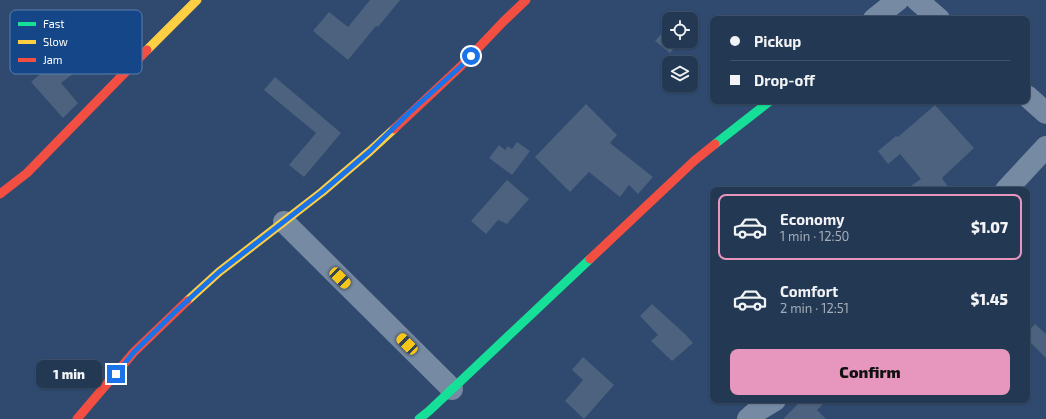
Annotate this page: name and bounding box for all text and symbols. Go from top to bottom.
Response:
legend [10,10,142,74]
map controls [662,12,698,92]
button: locate [662,12,698,48]
text: Fast [43,17,65,30]
text: Pickup [754,32,801,50]
text: Slow [43,35,68,48]
route start [462,47,480,65]
text: Jam [43,53,62,66]
button: layers [662,56,698,92]
text: Drop-off [754,71,815,89]
icon: car [732,209,768,245]
text: Economy [780,210,845,228]
text: $1.07 [971,218,1008,236]
text: 1 min · 12:50 [780,228,849,244]
car [327,265,353,291]
icon: car [732,281,768,317]
text: Comfort [780,282,838,300]
text: $1.45 [971,290,1008,308]
text: 2 min · 12:51 [780,300,849,316]
car [394,331,420,357]
button: Confirm [730,349,1010,395]
callout: 1 min [36,360,102,388]
route end [107,365,125,383]
text: 1 min [53,366,85,382]

